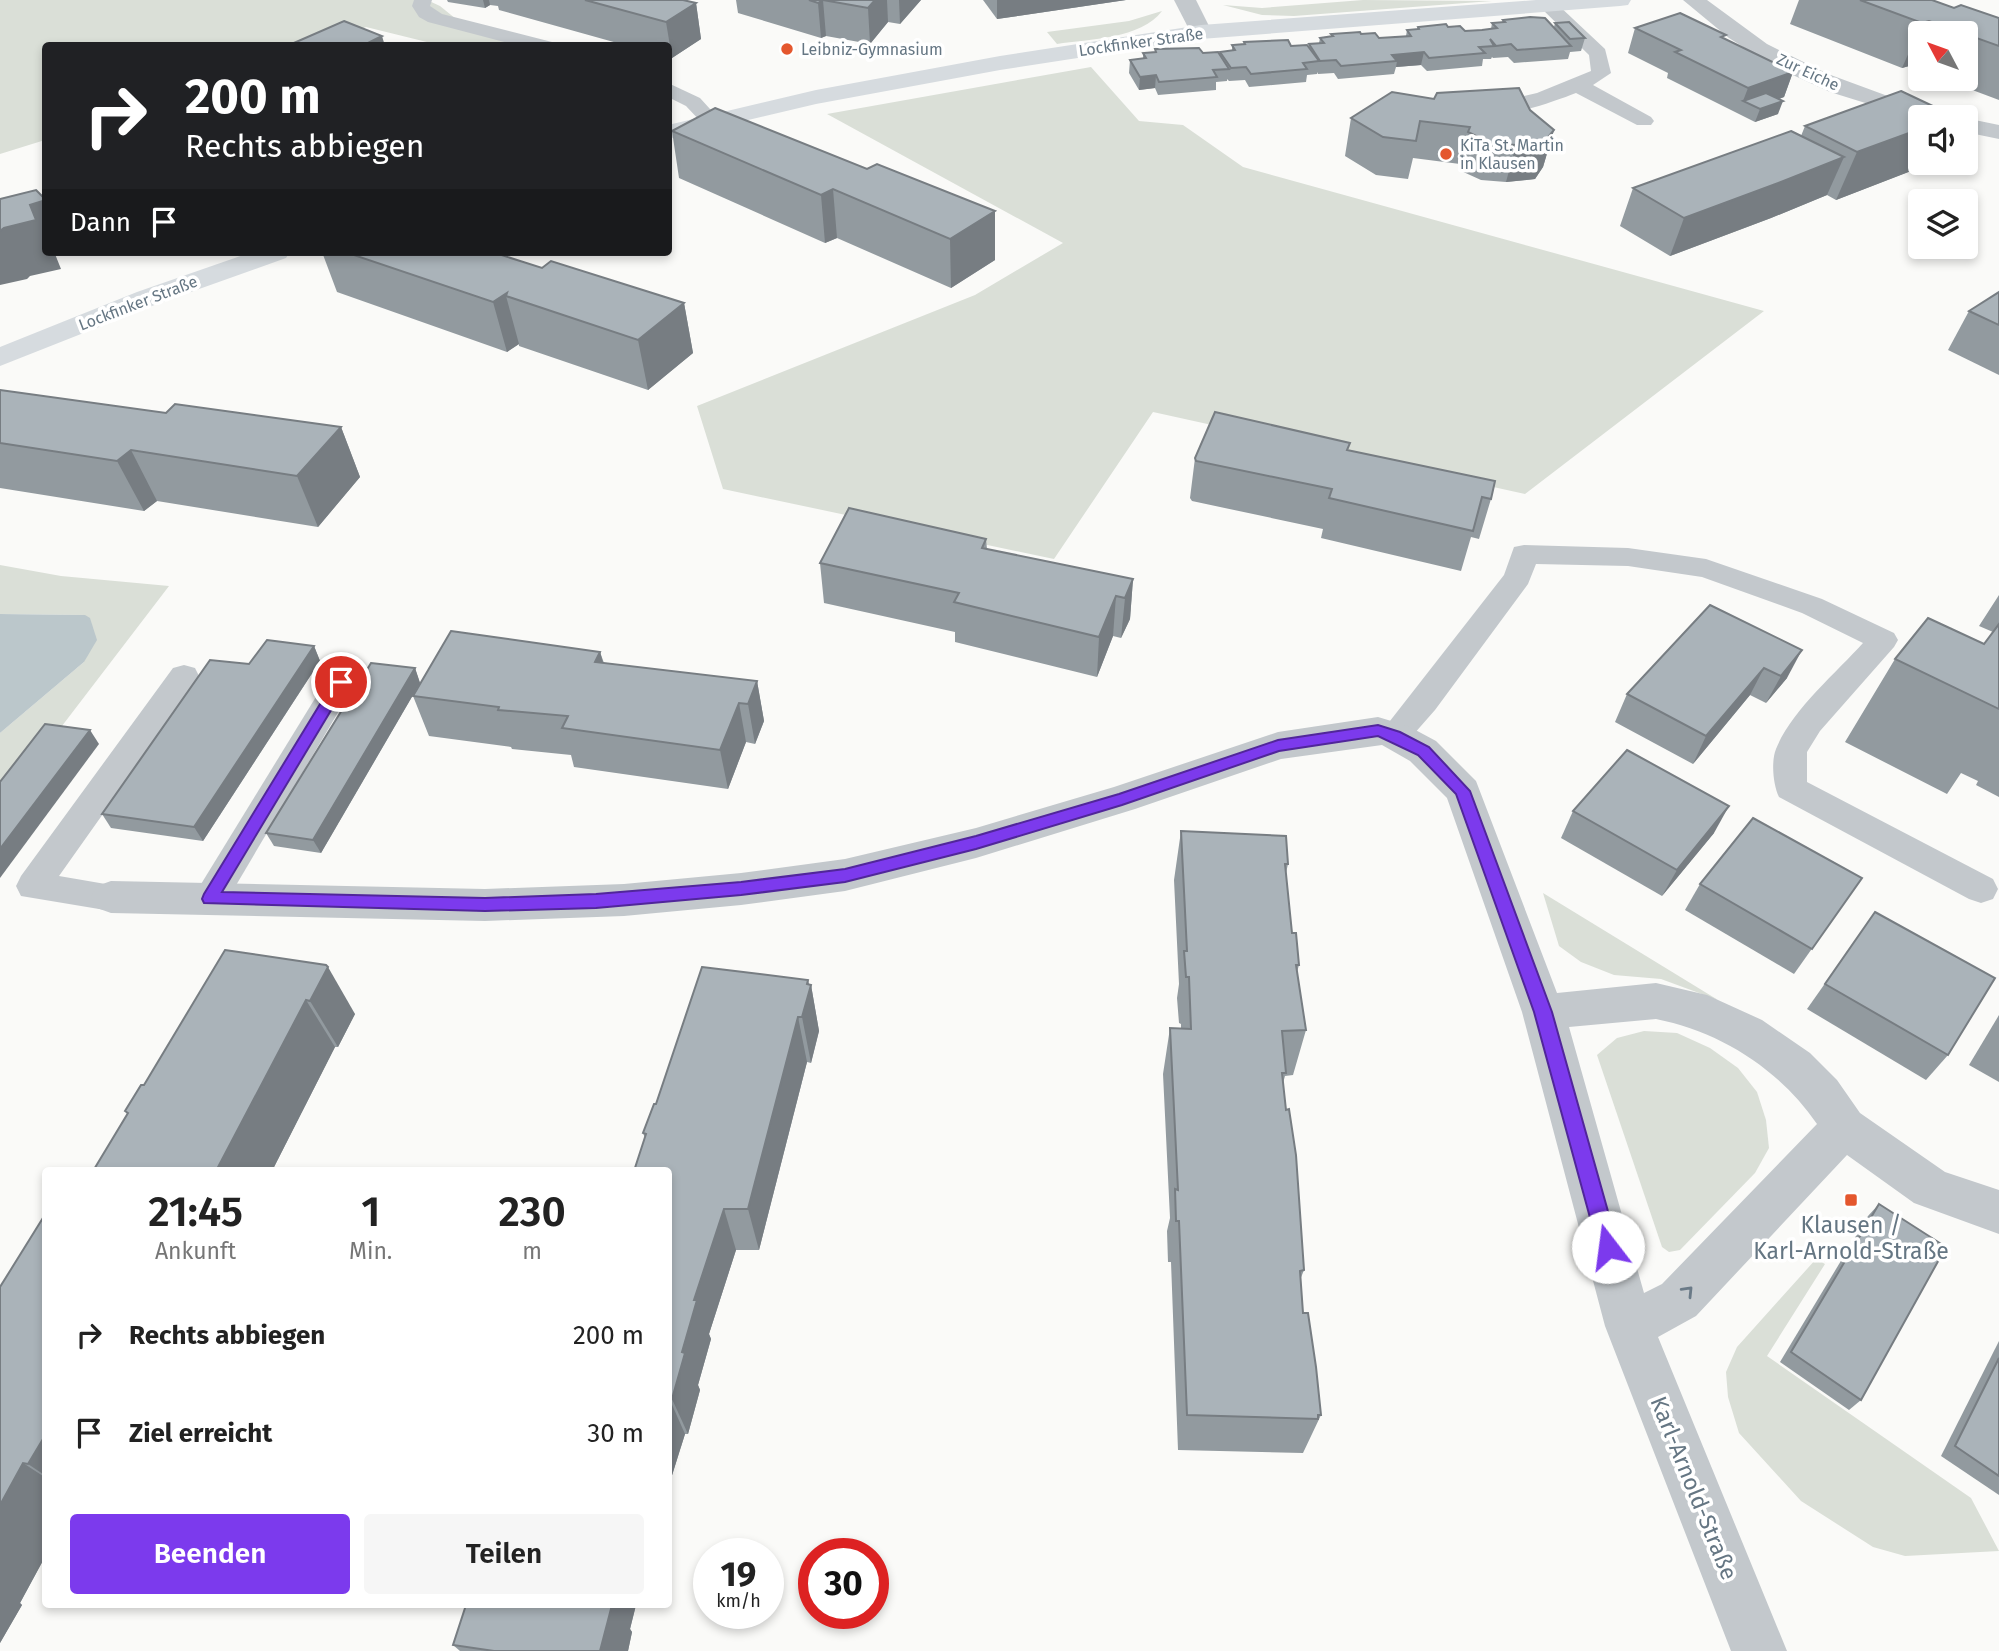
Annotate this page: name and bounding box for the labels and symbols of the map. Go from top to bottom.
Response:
north arrow [1908,21,1978,91]
street label: Lockfinker Straße [1078,24,1204,60]
place label: Leibniz-Gymnasium [801,40,943,59]
marker: Leibniz-Gymnasium [779,41,795,57]
street label: Zur Eiche [1774,49,1842,95]
place label: KiTa St. Martin in Klausen [1460,136,1564,173]
marker: KiTa St. Martin in Klausen [1438,146,1454,162]
street label: Lockfinker Straße [76,272,200,334]
pin [311,652,371,712]
marker: Klausen / Karl-Arnold-Straße [1843,1192,1859,1208]
position arrow [1571,1210,1645,1284]
place label: Klausen / Karl-Arnold-Straße [1753,1211,1949,1265]
one-way arrow [1679,1287,1692,1300]
street label: Karl-Arnold-Straße [1644,1392,1744,1584]
speed limit sign: 30 [798,1538,889,1629]

